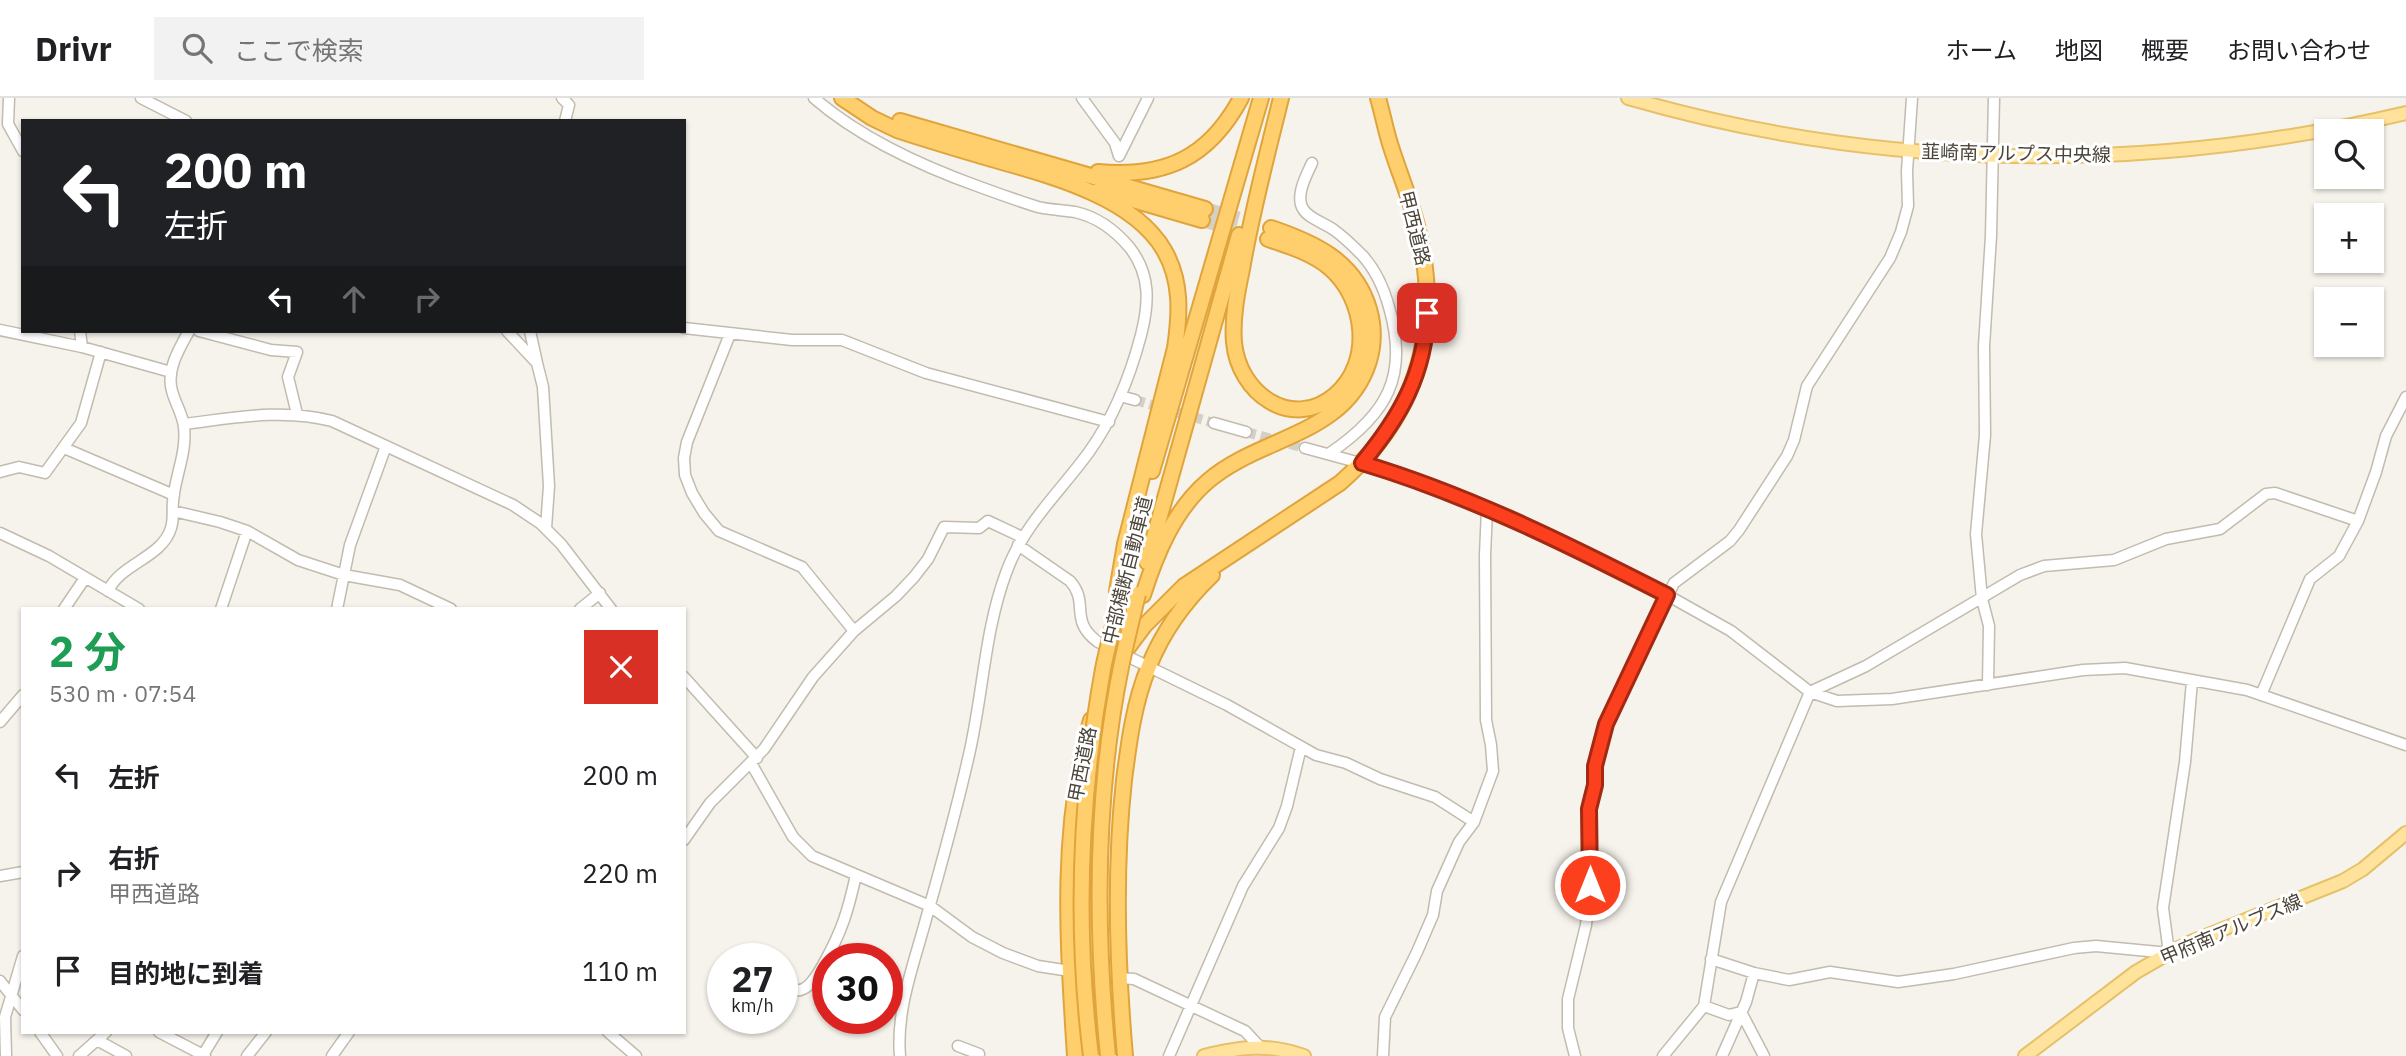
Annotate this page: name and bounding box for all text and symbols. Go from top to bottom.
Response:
search box [154,17,644,80]
text: Drivr [35,27,112,70]
icon: search [178,29,216,67]
text: ここで検索 [234,33,364,67]
text: ホーム [1946,34,2017,66]
text: 地図 [2055,34,2103,66]
text: 概要 [2141,34,2189,66]
text: お問い合わせ [2227,34,2371,66]
map controls [2314,119,2384,357]
button: search [2314,119,2384,189]
text: 200 m [164,138,308,201]
street label: 韮崎南アルプス中央線 [1921,139,2111,167]
icon: left [49,147,140,238]
street label: 甲西道路 [1394,188,1436,268]
button: + [2314,203,2384,273]
text: 左折 [164,204,228,246]
icon: left [262,280,300,318]
icon: ahead [335,280,373,318]
icon: right [408,280,446,318]
pin [1397,283,1457,343]
button: − [2314,287,2384,357]
icon: arrive [1408,294,1446,332]
street label: 中部横断自動車道 [1097,493,1157,647]
text: 2 分 [49,624,126,679]
button: close [584,630,658,704]
text: 530 m · 07:54 [49,678,196,708]
street label: 甲西道路 [1063,724,1101,804]
icon: left [49,756,87,794]
text: 200 m [582,758,658,792]
text: 左折 [108,760,160,794]
text: 右折 [108,841,160,875]
position arrow [1553,848,1627,922]
icon: right [49,854,87,892]
text: 220 m [582,856,658,890]
text: 甲西道路 [108,878,200,908]
street label: 甲府南アルプス線 [2156,888,2306,970]
speed limit sign: 30 [812,943,903,1034]
icon: arrive [49,952,87,990]
text: 110 m [582,954,658,988]
text: 目的地に到着 [108,956,264,990]
text: 27 [731,956,774,1002]
text: km/h [731,994,774,1017]

